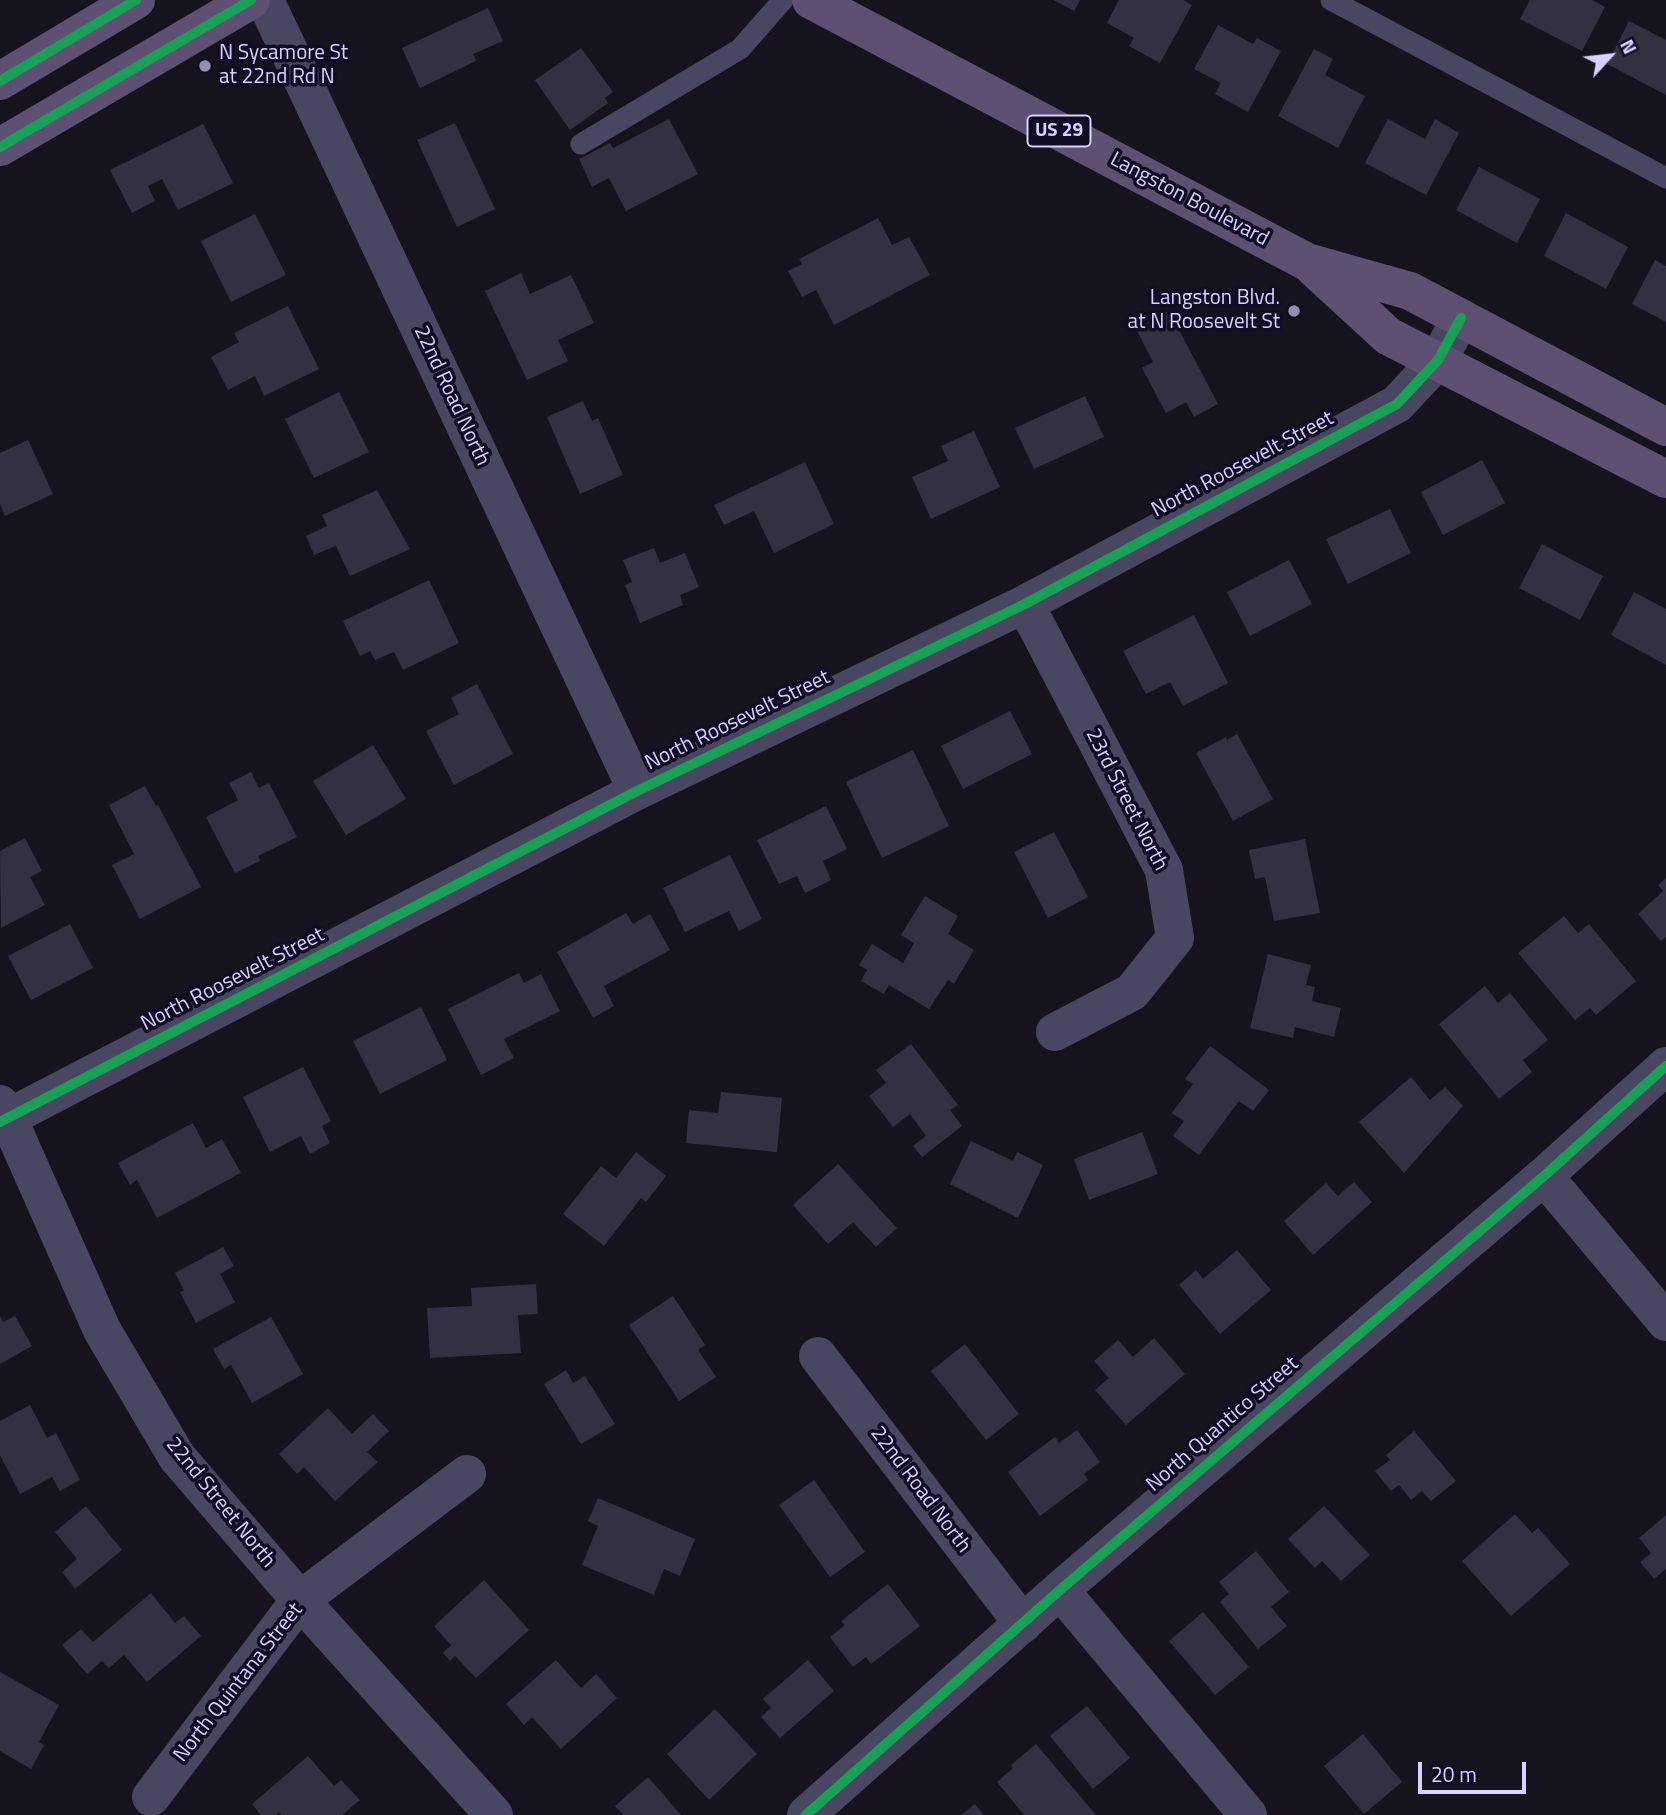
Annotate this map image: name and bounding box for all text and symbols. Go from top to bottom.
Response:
north arrow [1575,21,1645,91]
text: N [1613,34,1645,59]
place label: N Sycamore St at 22nd Rd N [219,41,348,91]
marker: N Sycamore St at 22nd Rd N [197,58,213,74]
road number: US 29 [1028,116,1090,146]
street label: Langston Boulevard [1105,148,1273,252]
place label: Langston Blvd. at N Roosevelt St [1128,286,1280,336]
marker: Langston Blvd. at N Roosevelt St [1286,303,1302,319]
street label: 22nd Road North [408,322,494,470]
street label: North Roosevelt Street [1148,406,1338,524]
street label: North Roosevelt Street [642,665,834,777]
street label: 23rd Street North [1079,725,1173,875]
street label: North Roosevelt Street [137,923,329,1037]
street label: North Quantico Street [1142,1352,1304,1498]
street label: 22nd Road North [864,1422,976,1558]
street label: 22nd Street North [160,1433,280,1573]
street label: North Quintana Street [169,1598,309,1768]
scale bar [1421,1748,1530,1792]
text: 20 m [1431,1758,1477,1790]

